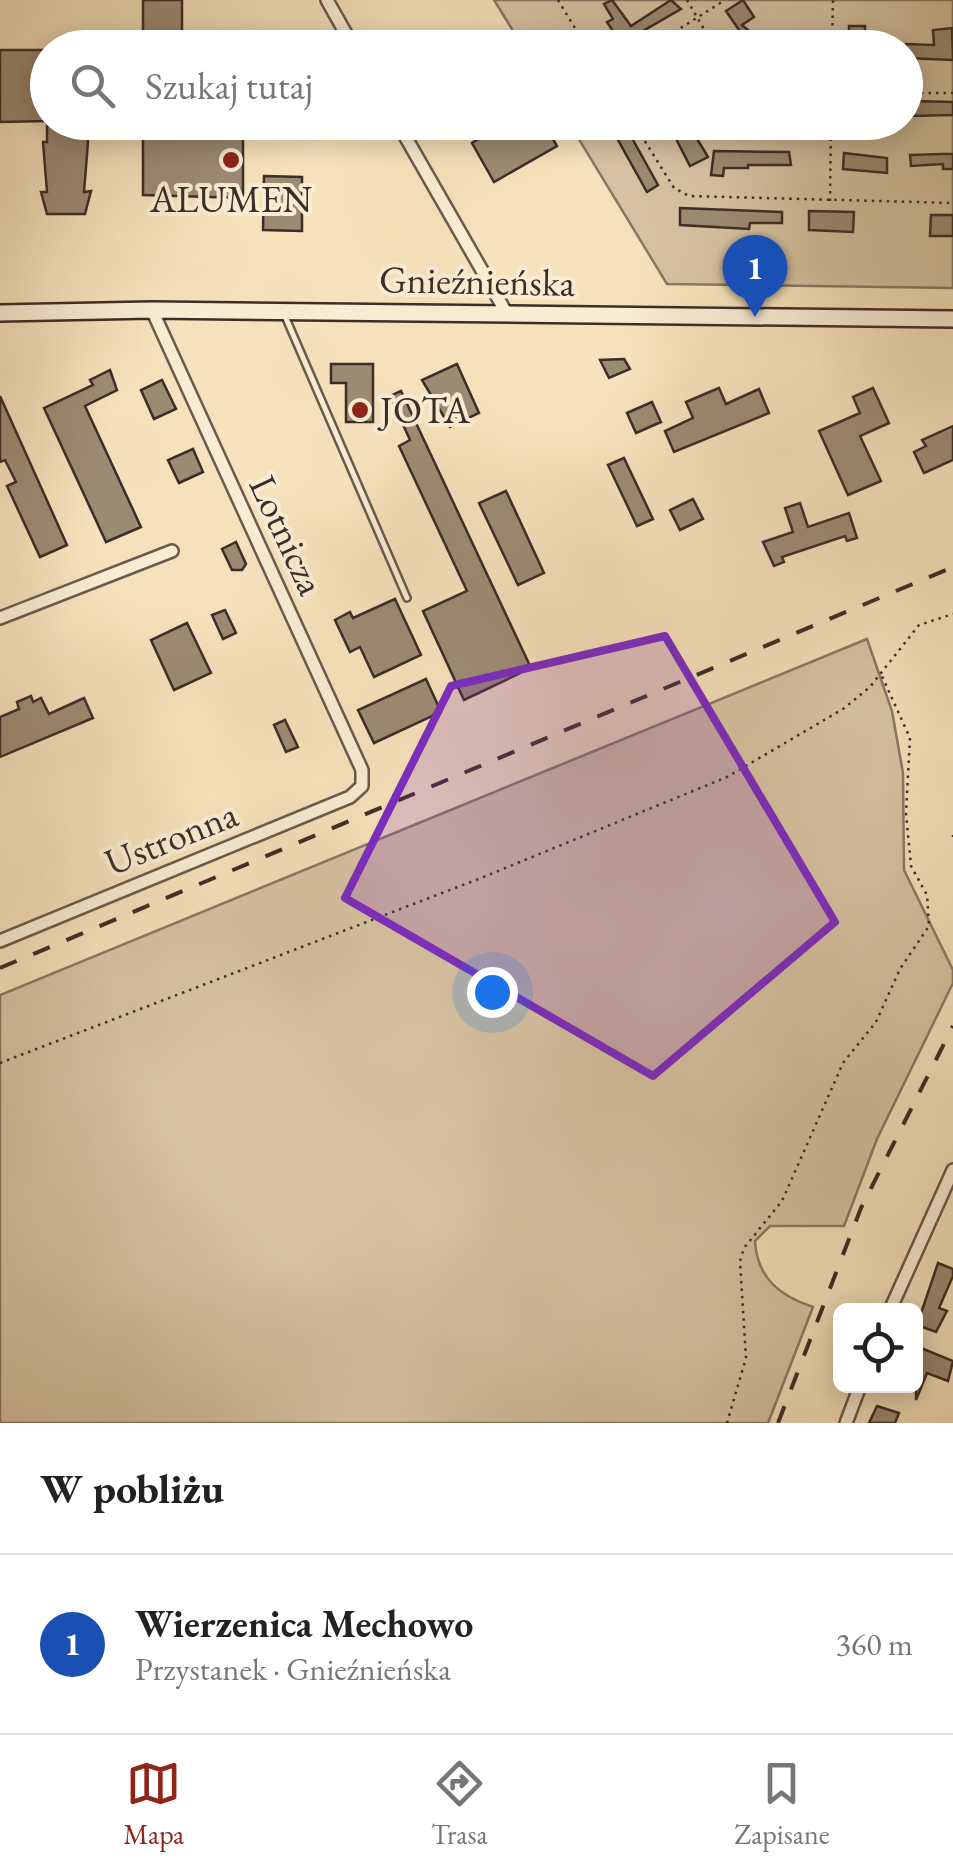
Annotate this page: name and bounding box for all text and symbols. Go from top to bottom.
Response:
search box [30,30,923,140]
icon: search [65,58,120,113]
text: Szukaj tutaj [145,61,313,110]
marker: ALUMEN [220,149,242,171]
place label: ALUMEN [149,174,312,223]
pin: 1 [722,234,788,317]
street label: Gnieźnieńska [379,254,576,307]
place label: JOTA [377,385,470,434]
marker: JOTA [349,399,371,421]
street label: Lotnicza [239,467,337,603]
street label: Ustronna [97,788,245,886]
your location [467,967,518,1018]
map controls [833,1303,923,1393]
button: locate [833,1303,923,1393]
text: W pobliżu [40,1461,224,1516]
text: Wierzenica Mechowo [135,1599,473,1648]
text: 1 [64,1623,81,1665]
text: 360 m [836,1623,913,1665]
text: Przystanek · Gnieźnieńska [135,1648,451,1690]
tab: Mapa [123,1756,184,1852]
tab: Trasa [431,1756,488,1852]
tab: Zapisane [734,1756,830,1852]

